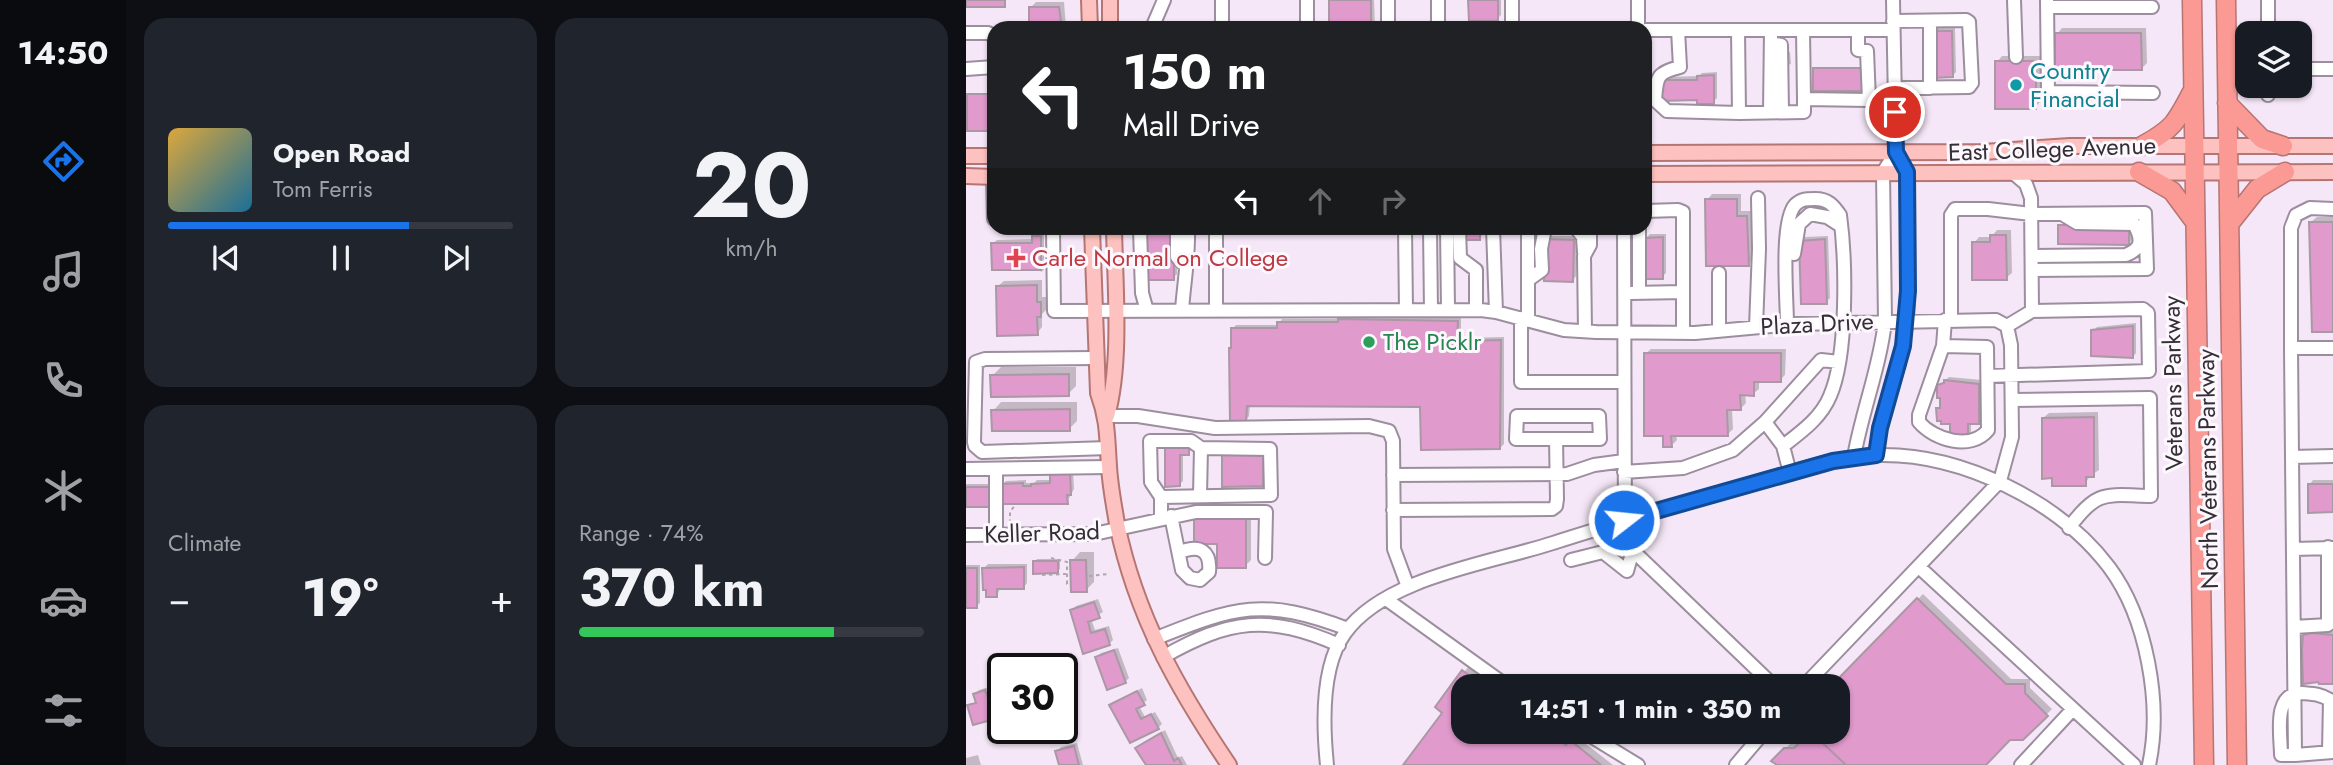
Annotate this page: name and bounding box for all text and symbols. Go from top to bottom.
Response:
map controls [2235,21,2312,98]
button: layers [2235,21,2312,98]
text: 14:50 [18,30,108,76]
text: 150 m [1123,37,1267,107]
icon: left [1008,49,1099,140]
place label: Country Financial [2030,53,2120,116]
marker: Country Financial [2008,77,2024,93]
pin [1865,82,1925,142]
icon: arrive [1876,93,1914,131]
text: Mall Drive [1123,102,1260,148]
text: 20 [692,120,811,251]
street label: East College Avenue [1947,127,2157,170]
text: Open Road [273,134,410,172]
icon: directions [39,137,88,186]
text: Tom Ferris [273,172,372,206]
icon: left [1228,182,1266,220]
icon: ahead [1301,182,1339,220]
icon: right [1374,182,1412,220]
text: km/h [726,231,777,265]
icon: previous [207,239,245,277]
icon: pause [322,239,360,277]
icon: next [437,239,475,277]
place label: Carle Normal on College [1032,240,1288,275]
icon: music [39,247,88,296]
marker: Carle Normal on College [1006,248,1026,268]
street label: Veterans Parkway [2153,295,2192,471]
street label: Plaza Drive [1759,303,1874,344]
place label: The Picklr [1383,324,1482,359]
marker: The Picklr [1361,334,1377,350]
street label: North Veterans Parkway [2188,348,2227,590]
icon: phone [39,356,88,405]
icon: climate [39,466,88,515]
position arrow [1587,483,1661,557]
street label: Keller Road [984,513,1100,552]
text: Range · 74% [579,516,703,550]
text: Climate [168,526,241,560]
text: 370 km [579,550,765,626]
text: 19° [302,560,378,636]
text: − [168,571,190,626]
text: + [490,571,513,626]
icon: car [39,576,88,625]
speed limit sign: 30 [987,653,1078,744]
icon: filters [39,686,88,735]
text: 14:51 · 1 min · 350 m [1520,690,1781,728]

